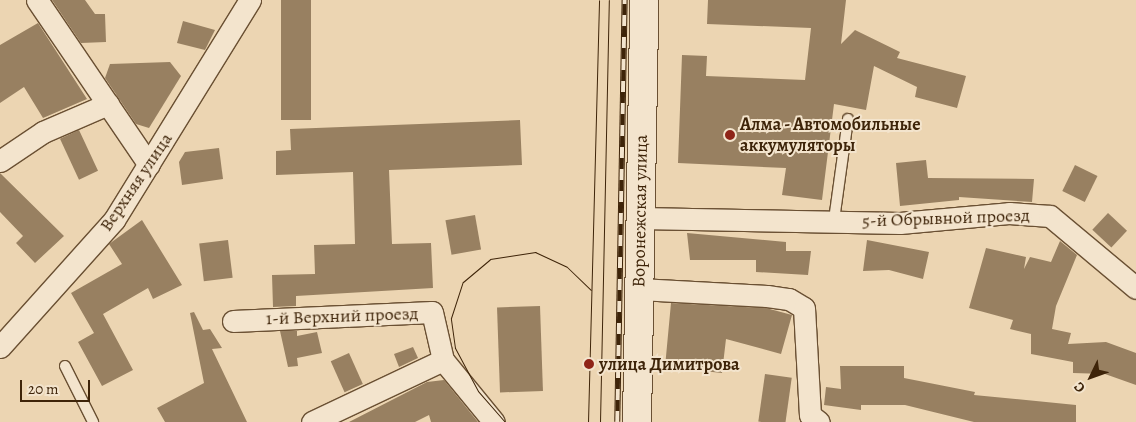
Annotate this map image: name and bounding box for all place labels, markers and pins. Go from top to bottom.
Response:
place label: Алма - Автомобильные аккумуляторы [740,114,921,156]
marker: Алма - Автомобильные аккумуляторы [724,129,736,141]
place label: улица Димитрова [599,353,740,375]
marker: улица Димитрова [583,358,595,370]

